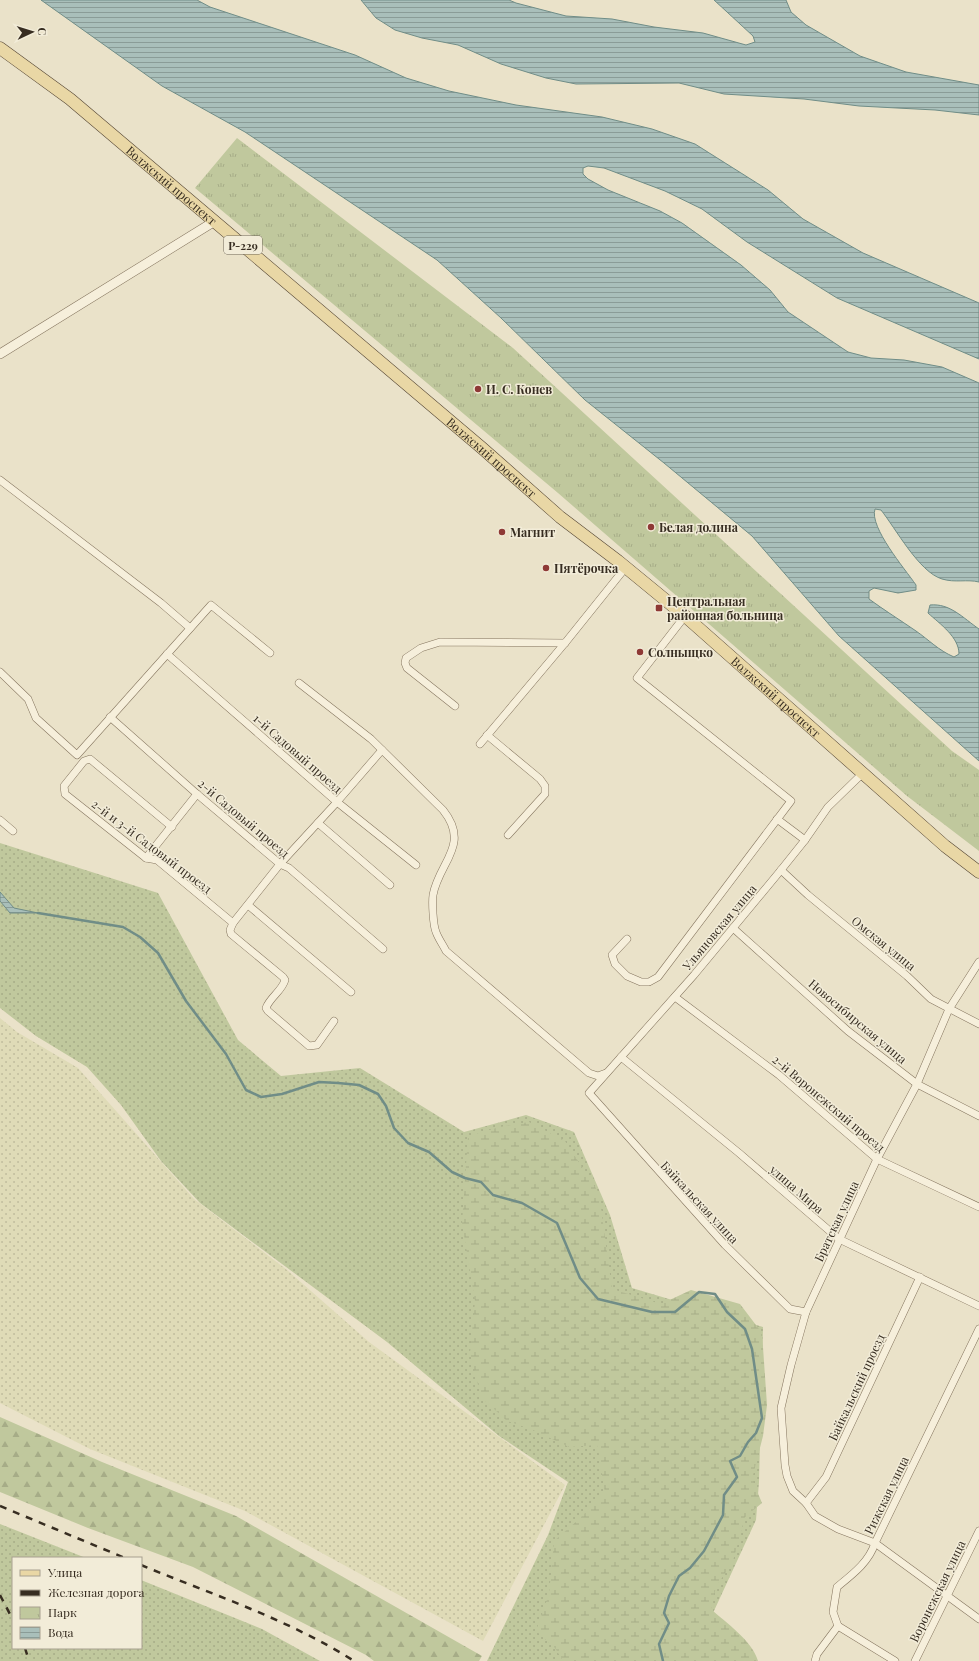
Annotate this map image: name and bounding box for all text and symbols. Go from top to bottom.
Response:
north arrow [12,12,52,52]
text: С [35,27,50,36]
street label: Волжский проспект [123,142,221,229]
road number: Р-229 [224,236,262,254]
place label: И. С. Конев [486,381,552,397]
marker: И. С. Конев [473,384,483,394]
street label: Волжский проспект [443,414,540,501]
place label: Белая долина [659,519,739,535]
marker: Белая долина [646,522,656,532]
place label: Магнит [510,524,555,540]
marker: Магнит [497,527,507,537]
place label: Пятёрочка [554,560,619,576]
marker: Пятёрочка [541,563,551,573]
place label: Центральная районная больница [667,593,784,623]
marker: Центральная районная больница [654,603,664,613]
place label: Солныщко [648,644,713,660]
marker: Солныщко [635,647,645,657]
street label: Волжский проспект [728,653,825,741]
street label: 1-й Садовый проезд [250,710,346,797]
street label: 2-й Садовый проезд [195,775,293,861]
street label: 2-й и 3-й Садовый проезд [89,795,216,897]
street label: Ульяновская улица [678,881,760,974]
street label: Омская улица [849,912,919,974]
street label: Новосибирская улица [806,975,910,1067]
street label: 2-й Воронежский проезд [769,1051,889,1155]
street label: Байкальская улица [658,1157,742,1247]
street label: улица Мира [766,1161,827,1217]
street label: Братская улица [810,1178,862,1264]
street label: Байкальский проезд [824,1330,888,1443]
street label: Рижская улица [860,1453,912,1537]
street label: Воронежская улица [905,1537,969,1645]
legend [12,1557,142,1649]
text: Улица [47,1564,82,1580]
text: Железная дорога [48,1584,145,1600]
text: Парк [48,1604,77,1620]
text: Вода [48,1624,74,1640]

